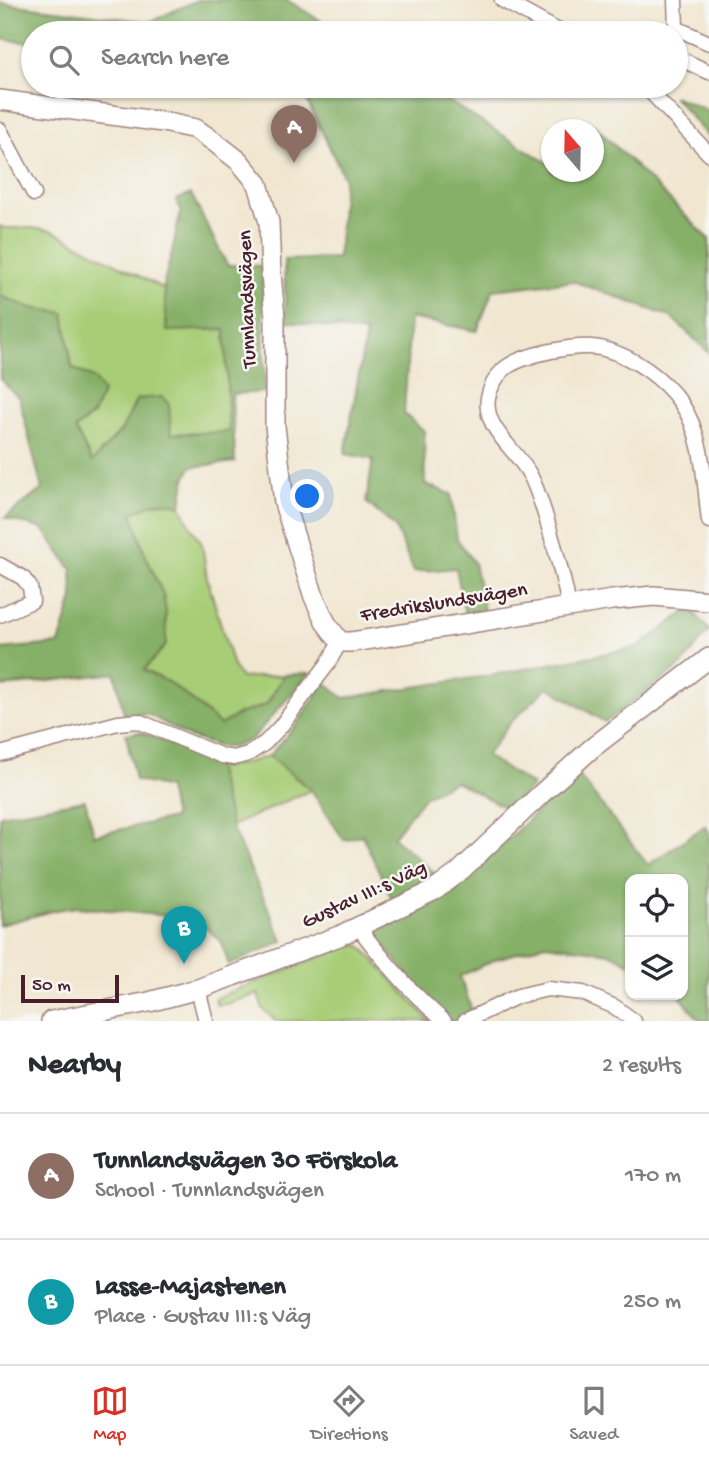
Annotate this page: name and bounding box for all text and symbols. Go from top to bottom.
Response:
search box [21,21,688,98]
icon: search [45,41,83,79]
text: Search here [101,44,229,75]
pin: A [271,105,317,163]
north arrow [541,119,604,182]
street label: Tunnlandsvägen [234,230,264,369]
your location [290,479,324,513]
street label: Fredrikslundsvägen [358,578,529,630]
street label: Gustav III:s Väg [299,856,432,936]
map controls [625,874,688,1000]
button: locate [625,874,688,937]
pin: B [161,906,207,964]
button: layers [625,937,688,1000]
scale bar [21,972,119,1004]
text: 50 m [32,975,71,998]
text: Nearby [28,1049,121,1084]
text: 2 results [602,1053,681,1080]
text: Tunnlandsvägen 30 Förskola [95,1147,397,1178]
text: A [44,1163,58,1190]
text: 170 m [625,1163,681,1190]
text: School · Tunnlandsvägen [95,1178,324,1205]
text: Lasse-Majastenen [95,1273,286,1304]
text: B [45,1289,57,1316]
text: 250 m [623,1289,681,1316]
text: Place · Gustav III:s Väg [95,1304,311,1331]
tab: Map [91,1382,129,1447]
tab: Directions [311,1382,388,1447]
tab: Saved [569,1382,618,1447]

